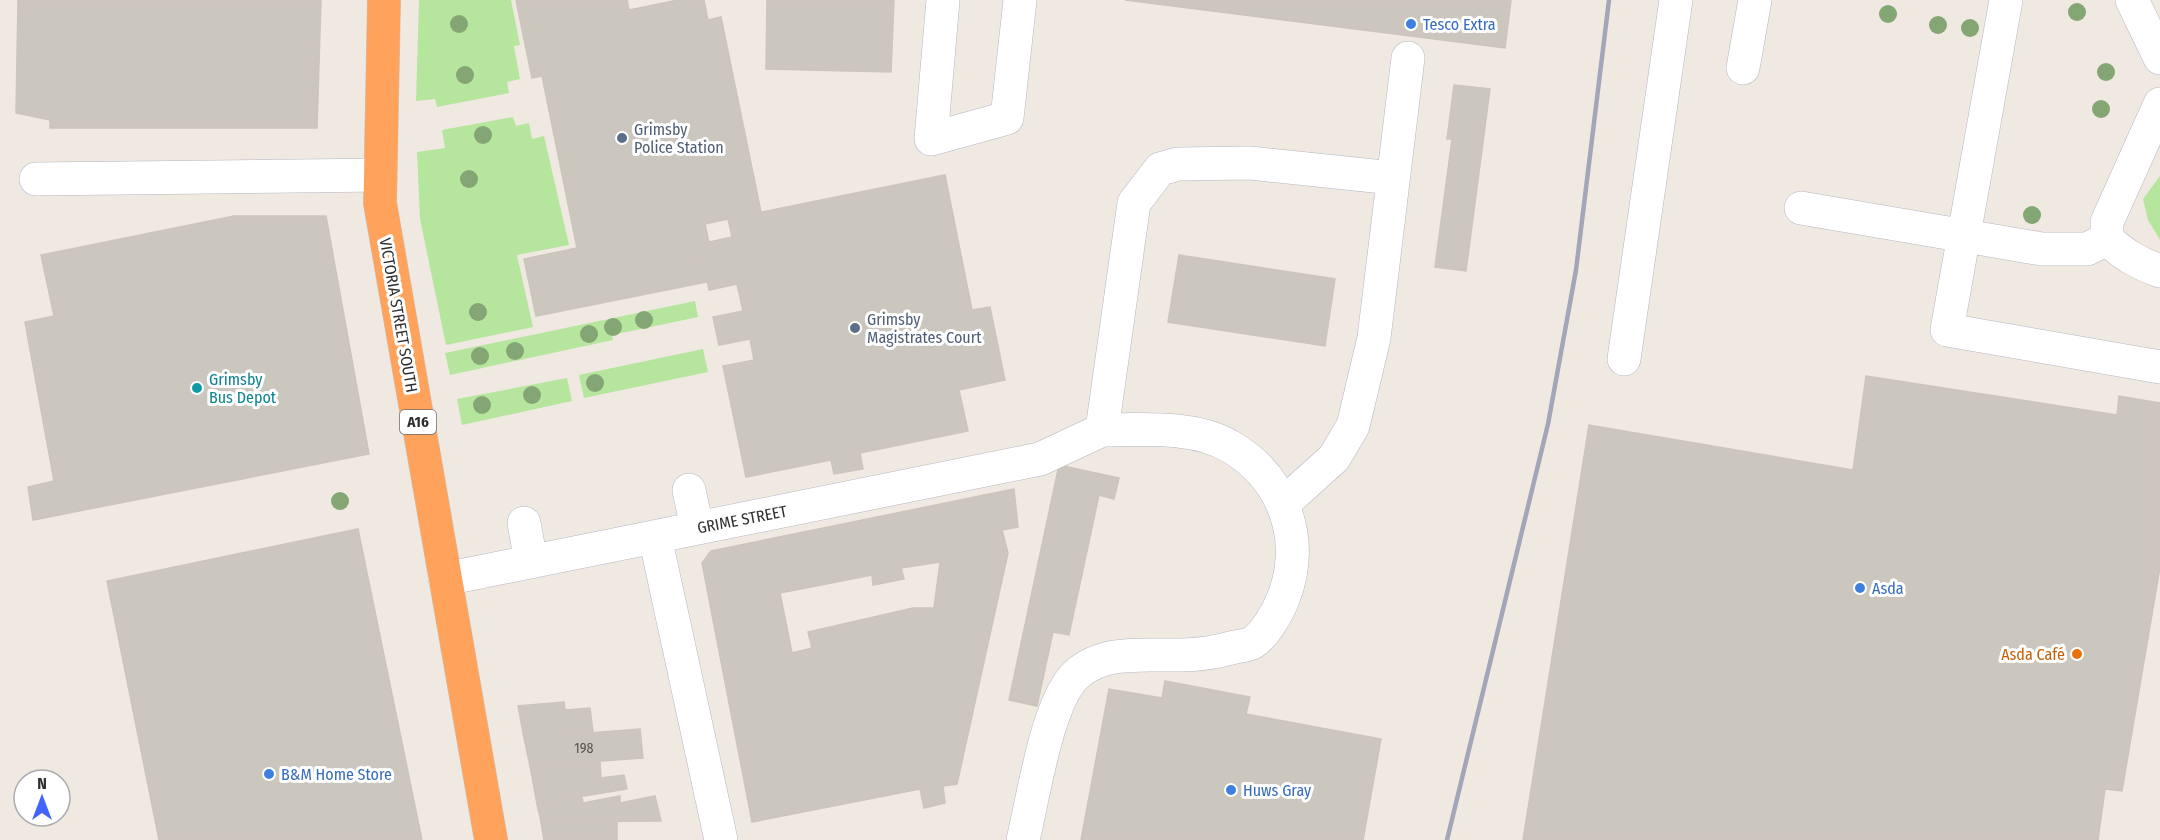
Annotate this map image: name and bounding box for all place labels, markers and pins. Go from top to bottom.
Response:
place label: Tesco Extra [1423,15,1496,34]
marker: Tesco Extra [1404,17,1418,31]
place label: Grimsby Police Station [634,120,724,157]
marker: Grimsby Police Station [615,131,629,145]
place label: Grimsby Magistrates Court [867,310,982,347]
marker: Grimsby Magistrates Court [848,321,862,335]
place label: Grimsby Bus Depot [209,370,277,407]
marker: Grimsby Bus Depot [190,381,204,395]
place label: Asda [1872,579,1904,598]
marker: Asda [1853,581,1867,595]
place label: Asda Café [2001,645,2065,664]
marker: Asda Café [2070,647,2084,661]
place label: B&M Home Store [281,765,392,784]
marker: B&M Home Store [262,767,276,781]
place label: Huws Gray [1243,781,1312,800]
marker: Huws Gray [1224,783,1238,797]

